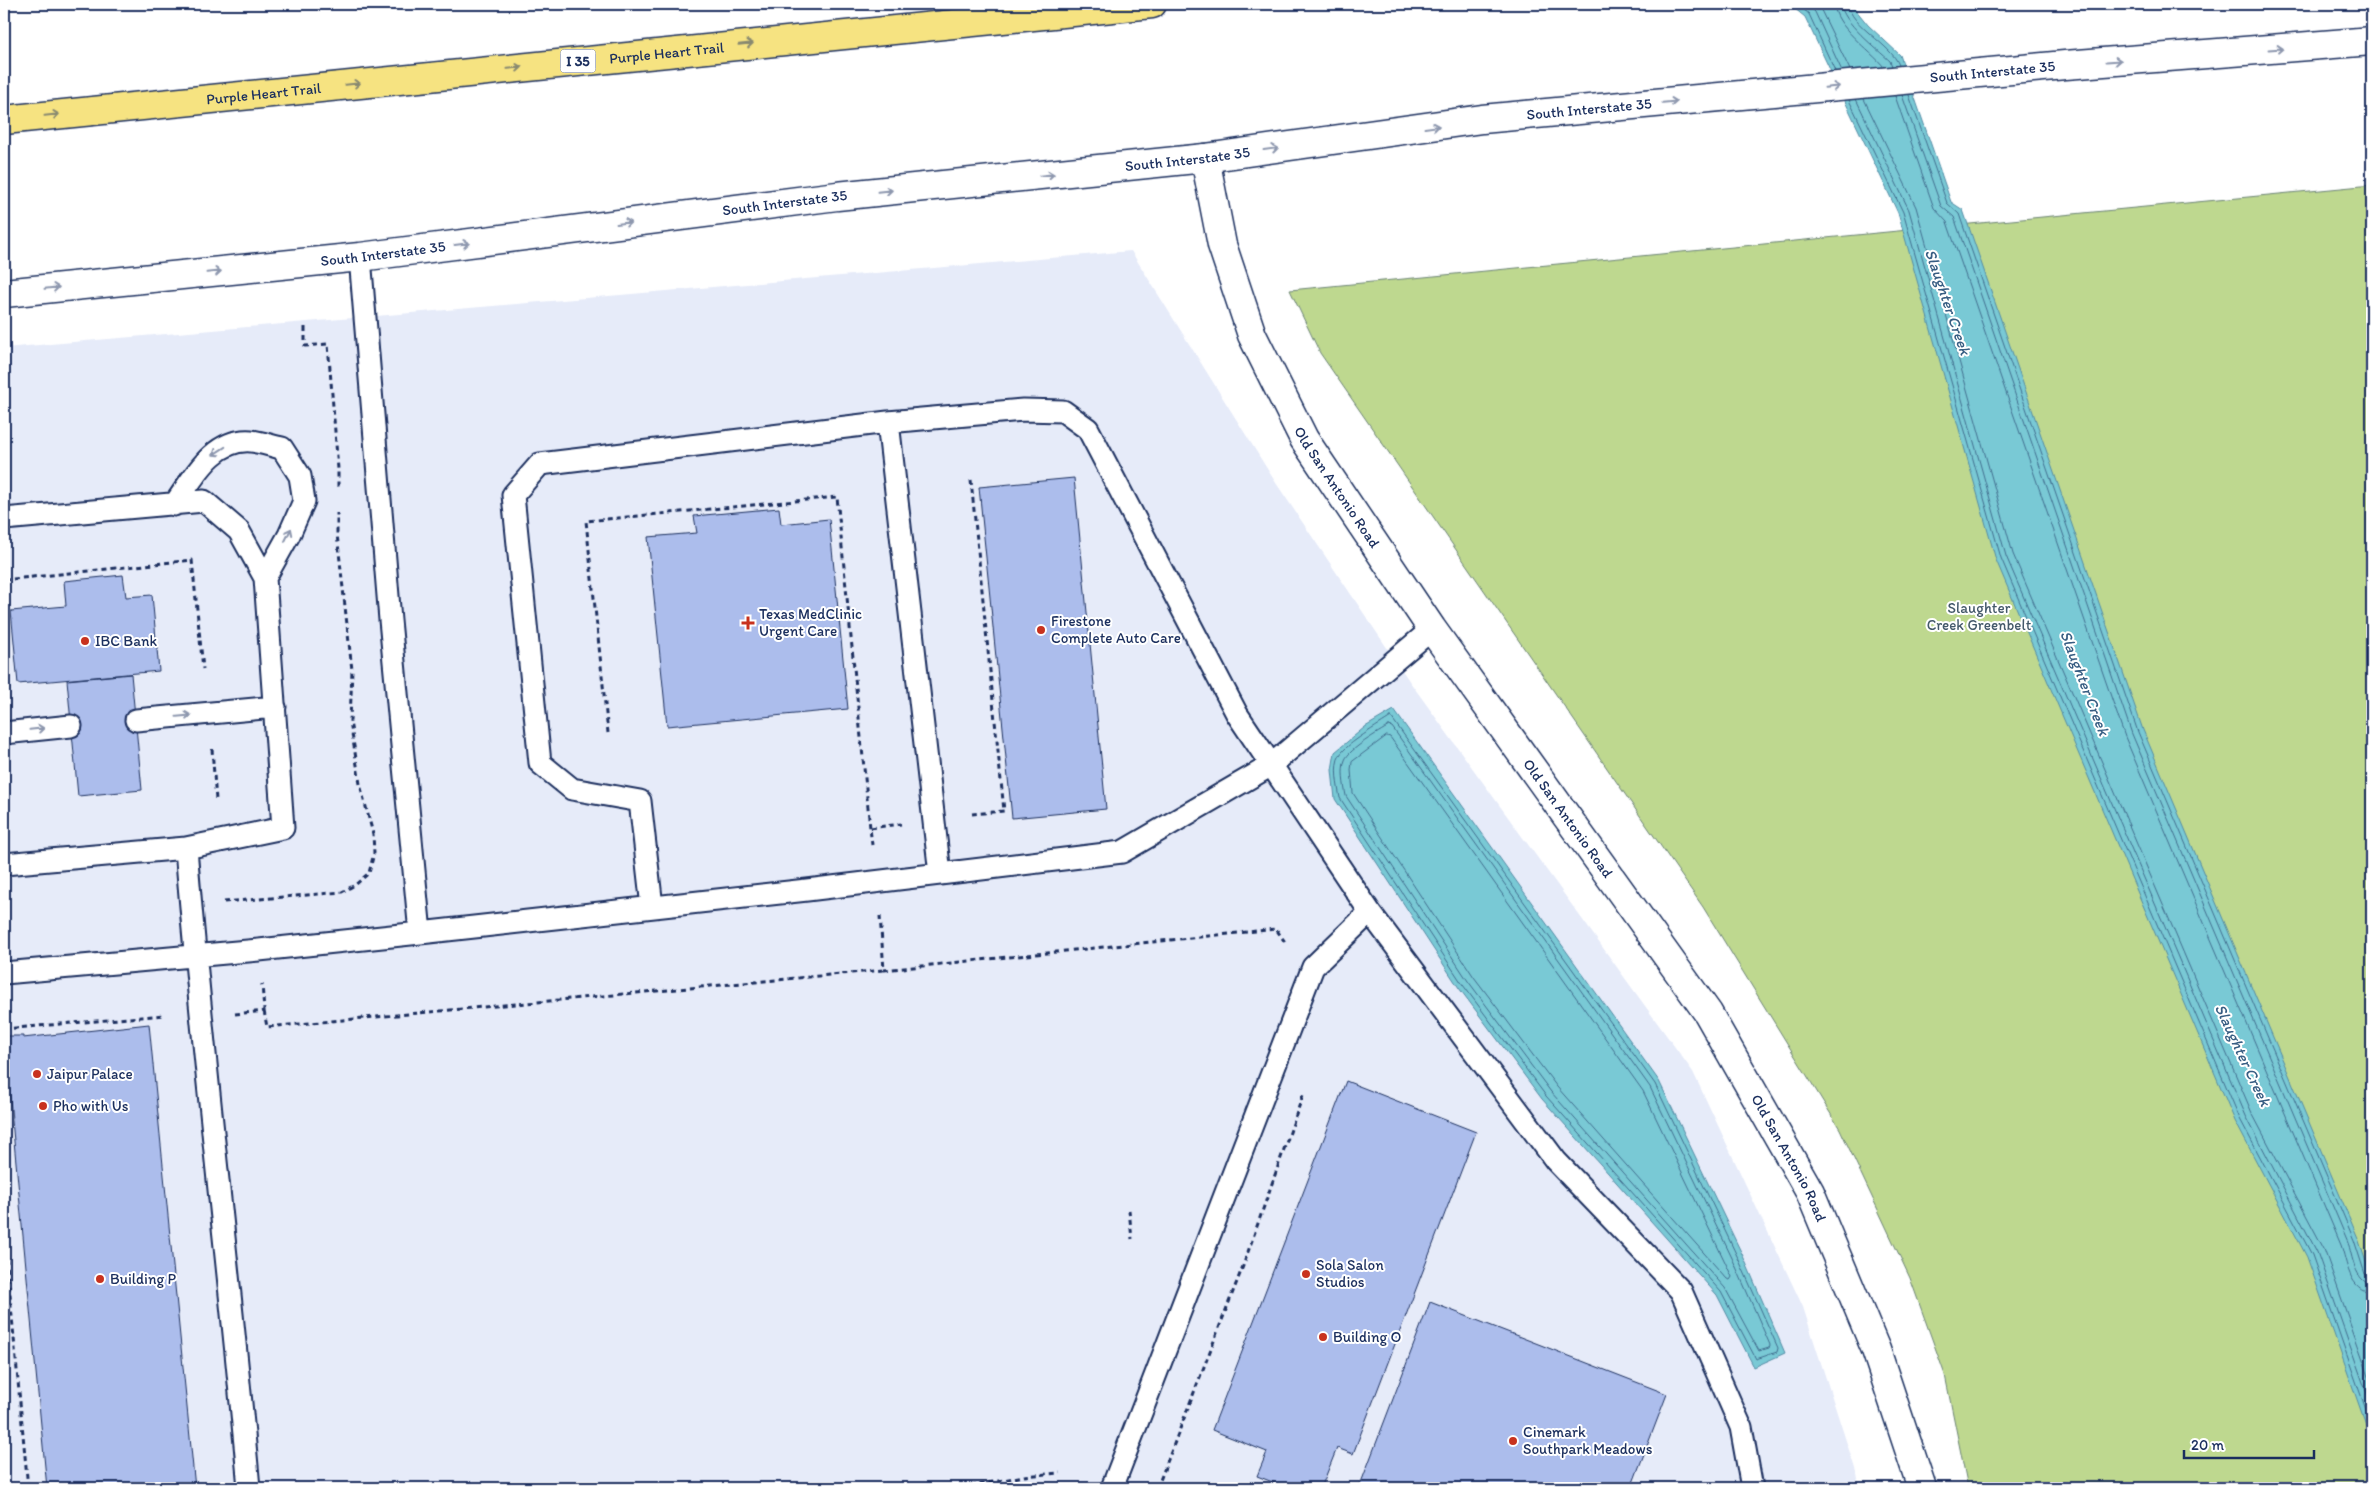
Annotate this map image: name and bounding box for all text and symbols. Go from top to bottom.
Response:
street label: Purple Heart Trail [608,38,726,68]
one-way arrow [738,39,754,49]
one-way arrow [2267,44,2283,53]
road number: I 35 [560,49,596,72]
one-way arrow [2105,56,2121,66]
street label: South Interstate 35 [1929,57,2056,86]
one-way arrow [507,63,523,73]
street label: Purple Heart Trail [205,79,323,109]
one-way arrow [345,79,361,89]
one-way arrow [1824,82,1840,92]
street label: South Interstate 35 [1526,94,1653,124]
one-way arrow [1662,97,1678,107]
one-way arrow [44,110,60,120]
one-way arrow [1423,121,1439,131]
street label: South Interstate 35 [1124,143,1251,175]
one-way arrow [1263,144,1279,154]
one-way arrow [1038,170,1054,179]
street label: South Interstate 35 [721,186,848,220]
one-way arrow [877,186,893,196]
one-way arrow [615,218,631,228]
street label: South Interstate 35 [320,237,447,270]
one-way arrow [454,239,470,249]
water label: Slaughter Creek [1921,247,1975,358]
one-way arrow [206,267,222,277]
one-way arrow [44,283,60,293]
street label: Old San Antonio Road [1290,423,1384,552]
one-way arrow [212,446,226,456]
one-way arrow [283,528,293,543]
park label: Slaughter Creek Greenbelt [1927,599,2032,634]
place label: Texas MedClinic Urgent Care [759,605,862,640]
place label: Firestone Complete Auto Care [1051,612,1181,647]
marker: Texas MedClinic Urgent Care [741,616,755,630]
marker: Firestone Complete Auto Care [1035,624,1047,636]
water label: Slaughter Creek [2056,628,2114,739]
place label: IBC Bank [95,632,157,650]
marker: IBC Bank [79,635,91,647]
one-way arrow [176,711,192,721]
one-way arrow [29,725,45,734]
street label: Old San Antonio Road [1519,755,1617,882]
water label: Slaughter Creek [2211,1001,2275,1110]
place label: Jaipur Palace [47,1065,133,1083]
marker: Jaipur Palace [31,1068,43,1080]
street label: Old San Antonio Road [1747,1091,1831,1225]
place label: Pho with Us [53,1097,129,1115]
marker: Pho with Us [37,1100,49,1112]
place label: Sola Salon Studios [1316,1256,1384,1291]
marker: Sola Salon Studios [1300,1268,1312,1280]
place label: Building P [110,1270,176,1288]
marker: Building P [94,1273,106,1285]
place label: Building O [1333,1328,1401,1346]
marker: Building O [1317,1331,1329,1343]
place label: Cinemark Southpark Meadows [1523,1423,1653,1458]
scale bar [2184,1427,2314,1459]
marker: Cinemark Southpark Meadows [1507,1435,1519,1447]
text: 20 m [2191,1436,2225,1454]

